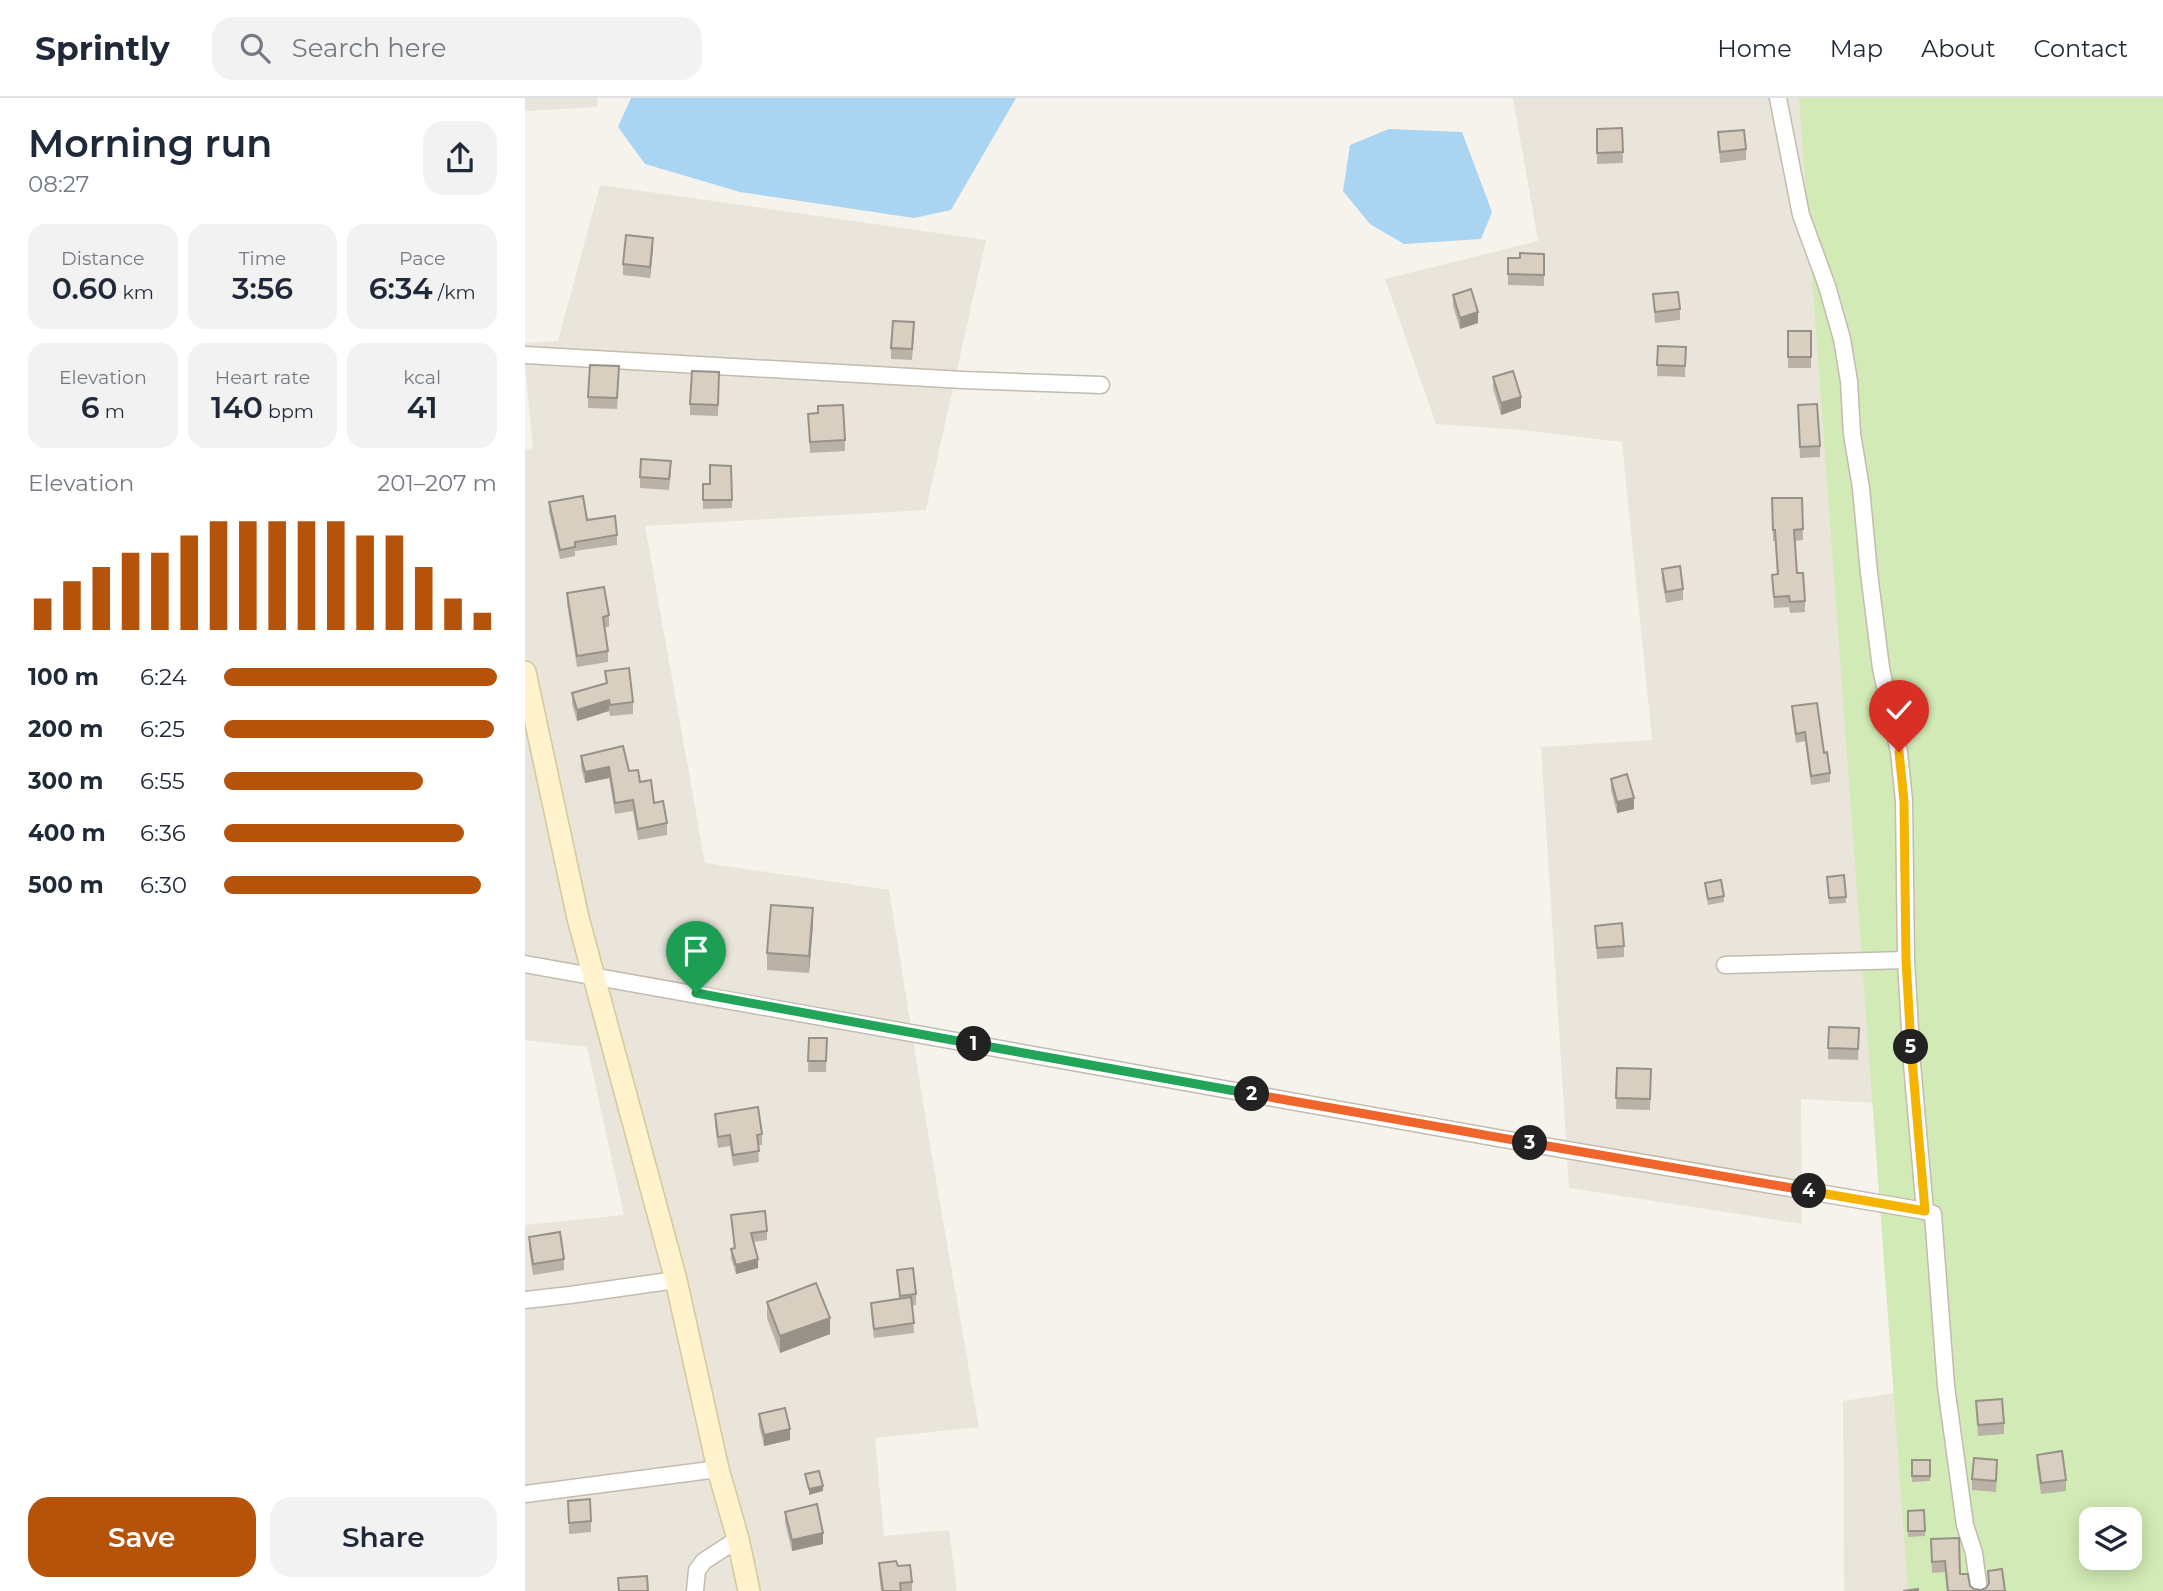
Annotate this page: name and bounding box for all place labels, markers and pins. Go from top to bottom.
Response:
pin [1869,680,1929,752]
pin [666,921,726,993]
pin: 1 [957,1026,991,1062]
pin: 5 [1893,1030,1929,1065]
pin: 2 [1235,1076,1269,1112]
pin: 3 [1513,1126,1548,1160]
pin: 4 [1791,1174,1827,1208]

